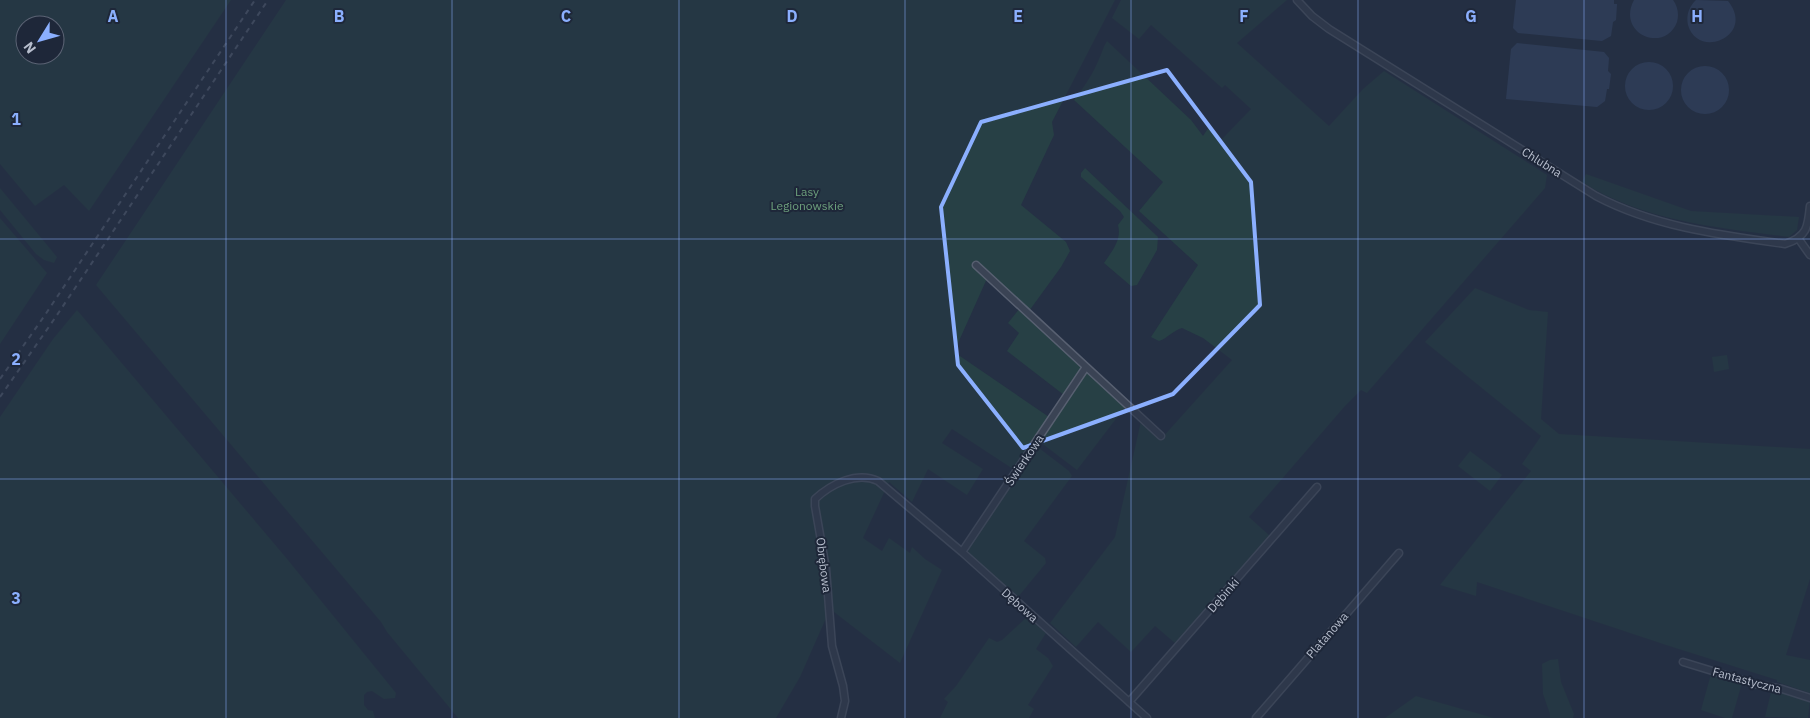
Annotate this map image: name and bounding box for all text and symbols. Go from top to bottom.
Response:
text: A [108,6,119,26]
text: B [334,6,345,26]
text: C [561,6,571,26]
text: D [786,6,798,26]
text: E [1013,6,1023,26]
text: F [1239,6,1249,26]
text: G [1465,6,1477,26]
text: H [1691,6,1703,26]
north arrow [15,15,65,65]
text: N [19,38,40,57]
text: 1 [11,109,21,129]
street label: Chlubna [1519,144,1565,180]
park label: Lasy Legionowskie [771,184,844,213]
text: 2 [11,349,21,369]
street label: Świerkowa [1001,431,1047,488]
street label: Obrębowa [813,537,835,594]
street label: Dębinki [1204,575,1242,615]
street label: Dębowa [999,585,1042,626]
text: 3 [11,588,21,608]
street label: Platanowa [1303,608,1352,661]
street label: Fantastyczna [1711,664,1784,697]

